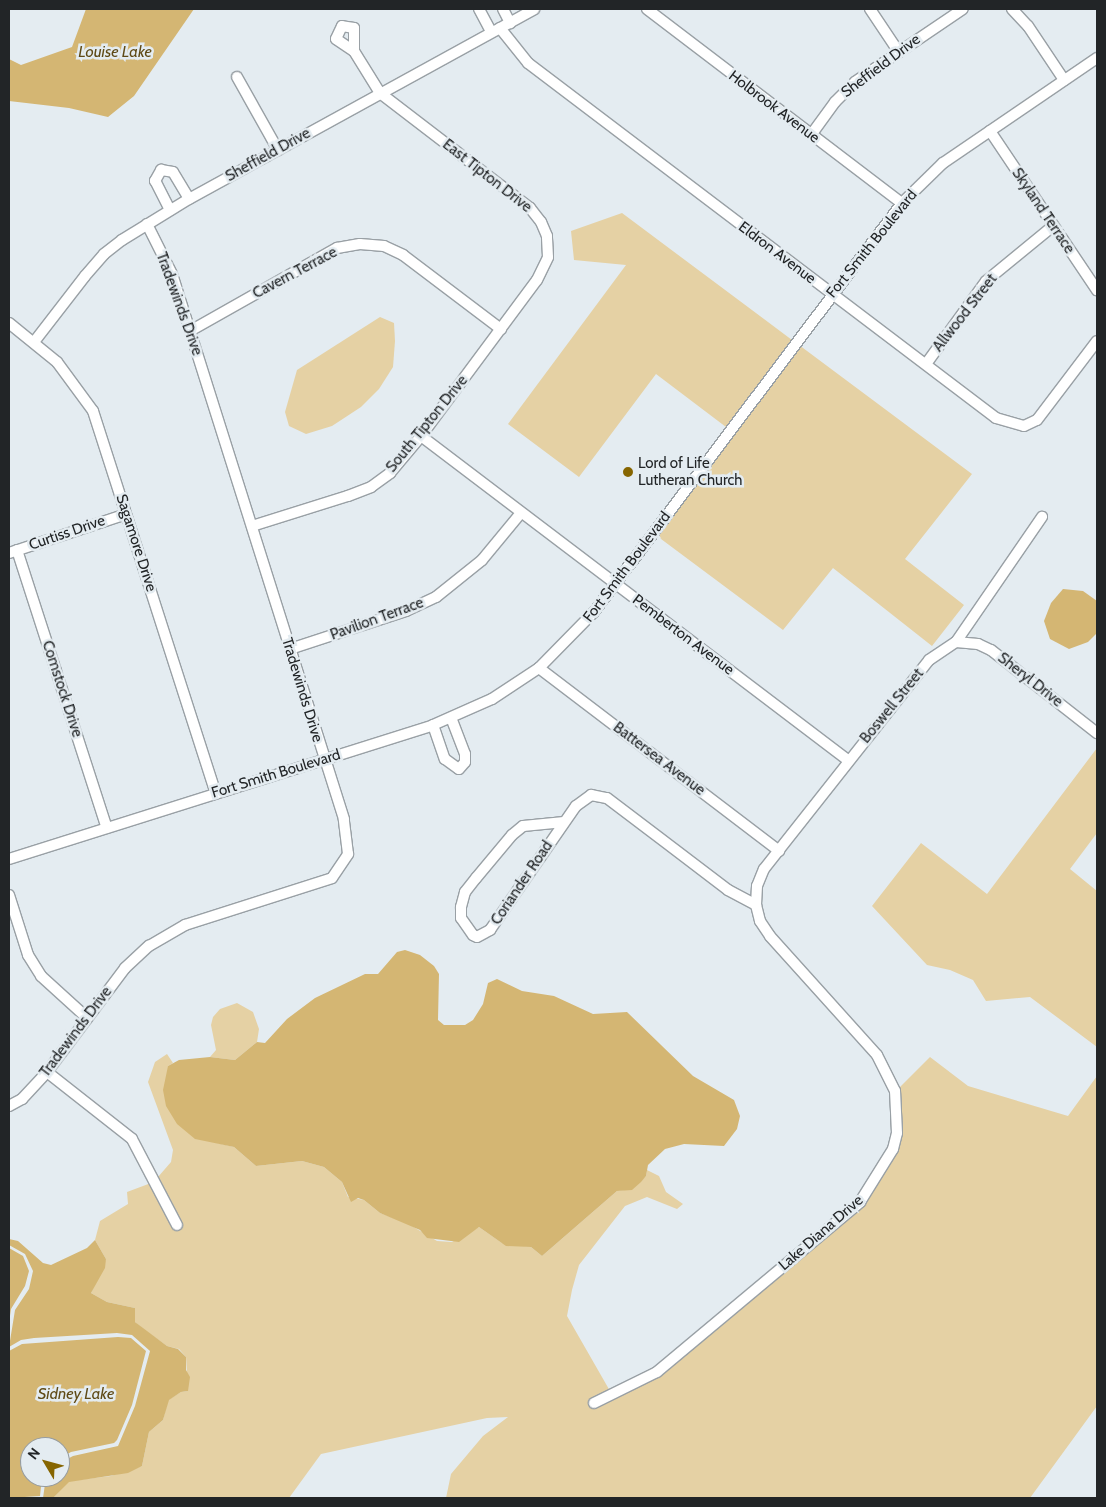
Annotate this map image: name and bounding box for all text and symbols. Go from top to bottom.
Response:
street label: Sheffield Drive [838,31,924,101]
water label: Louise Lake [78,42,152,62]
street label: Holbrook Avenue [725,67,823,147]
street label: Sheffield Drive [222,124,314,186]
street label: East Tipton Drive [439,136,535,216]
street label: Skyland Terrace [1008,165,1078,257]
street label: Fort Smith Boulevard [823,186,921,302]
street label: Eldron Avenue [735,218,819,288]
street label: Cavern Terrace [250,243,340,303]
street label: Tradewinds Drive [152,250,206,358]
street label: Allwood Street [929,271,1001,355]
street label: South Tipton Drive [382,372,472,476]
place label: Lord of Life Lutheran Church [638,454,742,489]
marker: Lord of Life Lutheran Church [622,466,634,478]
street label: Sagamore Drive [112,492,160,594]
street label: Fort Smith Boulevard [580,508,674,626]
street label: Curtiss Drive [27,512,107,554]
street label: Pemberton Avenue [629,591,737,679]
street label: Pavilion Terrace [328,594,426,644]
street label: Tradewinds Drive [278,635,326,745]
street label: Comstock Drive [38,638,86,740]
street label: Sheryl Drive [994,649,1066,711]
street label: Boswell Street [856,665,928,747]
street label: Battersea Avenue [609,719,709,799]
street label: Fort Smith Boulevard [209,746,343,802]
street label: Coriander Road [487,838,557,928]
street label: Tradewinds Drive [36,983,116,1081]
street label: Lake Diana Drive [775,1191,867,1275]
water label: Sidney Lake [38,1384,114,1404]
north arrow [20,1437,70,1487]
text: N [24,1444,44,1463]

